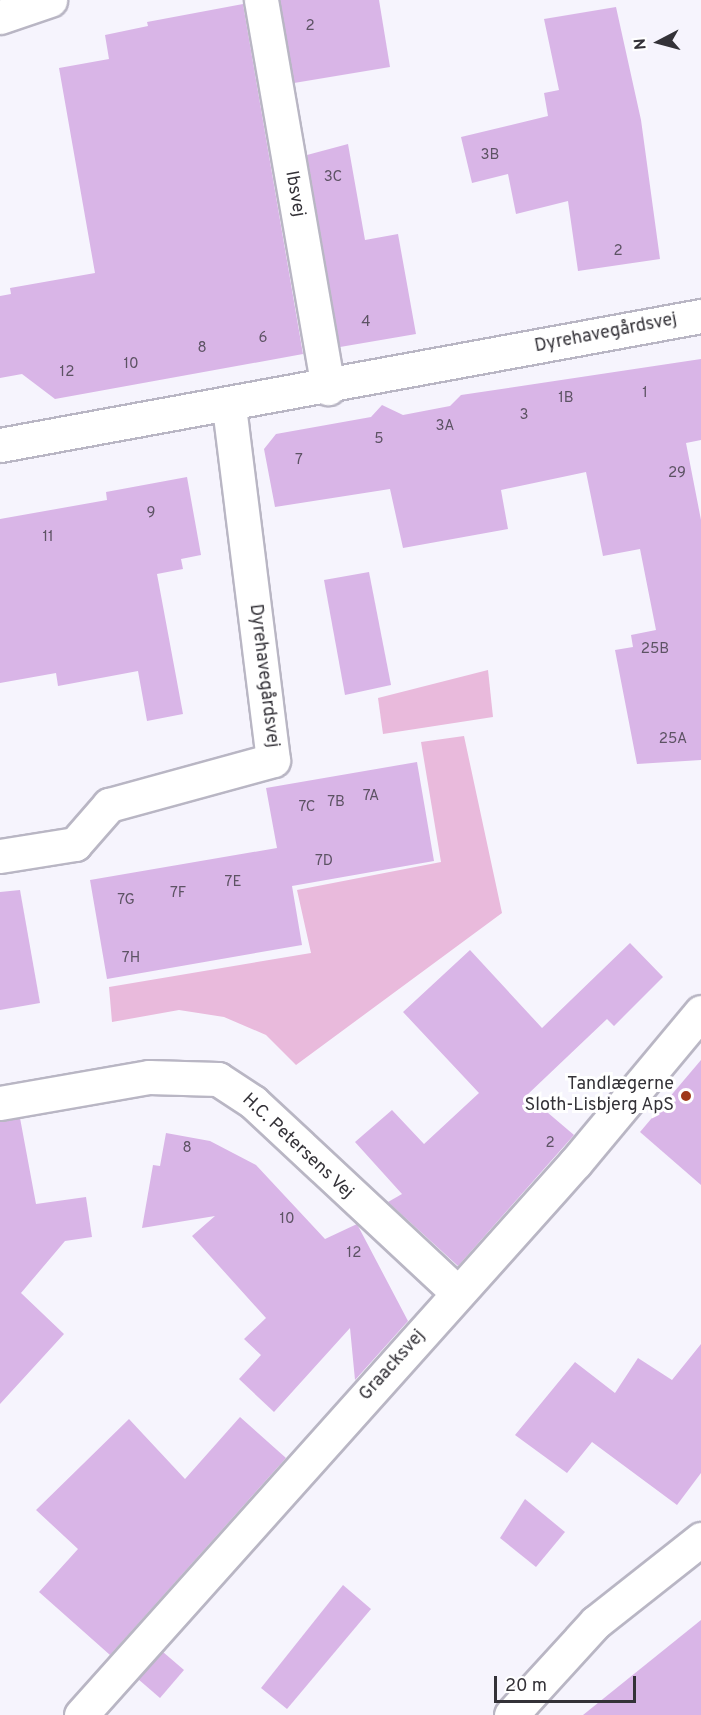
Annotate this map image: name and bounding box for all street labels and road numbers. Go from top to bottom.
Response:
street label: Ibsvej [279,169,309,219]
street label: Dyrehavegårdsvej [533,310,679,358]
street label: Dyrehavegårdsvej [243,603,283,749]
street label: H.C. Petersens Vej [236,1090,358,1204]
street label: Graacksvej [356,1326,430,1406]

